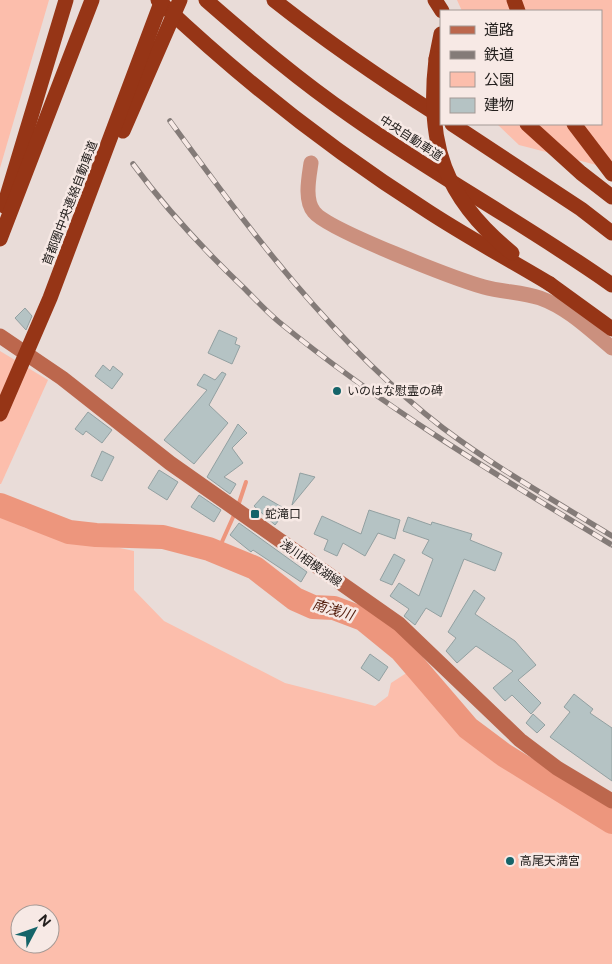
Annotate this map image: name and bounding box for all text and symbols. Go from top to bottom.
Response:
legend [440,10,602,125]
text: 道路 [484,21,514,39]
text: 鉄道 [484,46,514,64]
text: 公園 [484,71,514,89]
text: 建物 [484,96,514,114]
street label: 中央自動車道 [377,113,445,163]
street label: 首都圏中央連絡自動車道 [40,139,100,267]
place label: いのはな慰霊の碑 [347,384,443,398]
marker: いのはな慰霊の碑 [331,385,343,397]
place label: 蛇滝口 [265,507,301,521]
marker: 蛇滝口 [249,508,261,520]
street label: 浅川相模湖線 [277,537,345,589]
water label: 南浅川 [310,596,357,625]
place label: 高尾天満宮 [520,854,580,868]
marker: 高尾天満宮 [504,855,516,867]
north arrow [10,904,60,954]
text: N [34,911,54,930]

